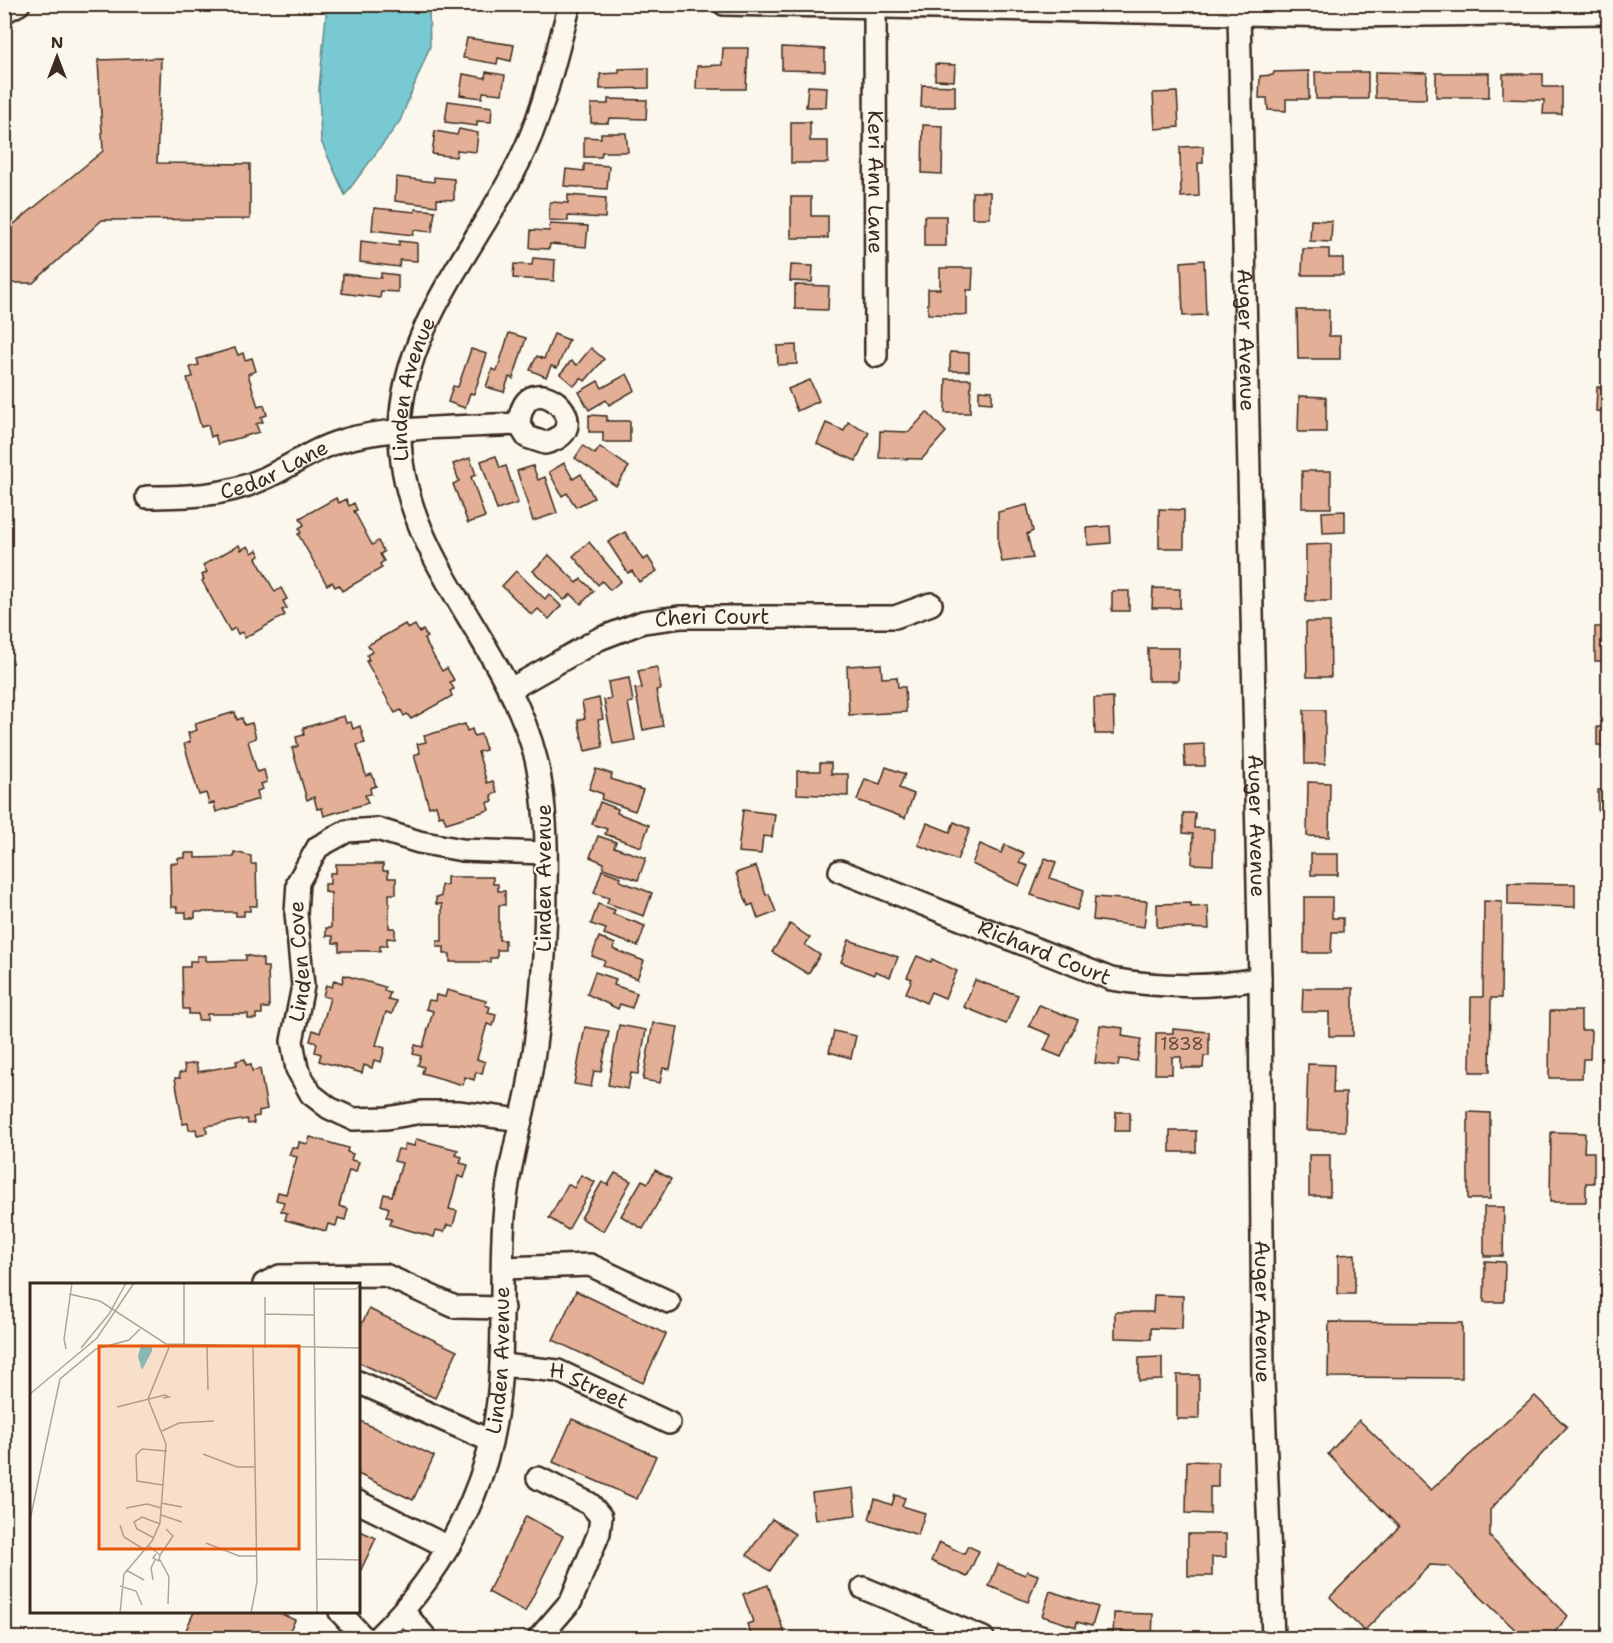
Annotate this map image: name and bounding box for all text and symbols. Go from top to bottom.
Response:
north arrow [27,27,87,87]
text: N [51,32,63,53]
street label: Keri Ann Lane [861,110,890,254]
street label: Auger Avenue [1231,268,1262,412]
street label: Linden Avenue [386,312,442,463]
street label: Cedar Lane [218,433,333,506]
street label: Cheri Court [653,603,769,634]
street label: Auger Avenue [1241,754,1272,897]
street label: Linden Avenue [530,804,558,952]
street label: Linden Cove [282,900,318,1024]
street label: Richard Court [974,913,1115,992]
house number: 1838 [1160,1032,1204,1056]
street label: Auger Avenue [1248,1240,1277,1383]
inset map [30,1283,360,1613]
street label: Linden Avenue [479,1286,516,1437]
street label: H Street [548,1356,633,1416]

